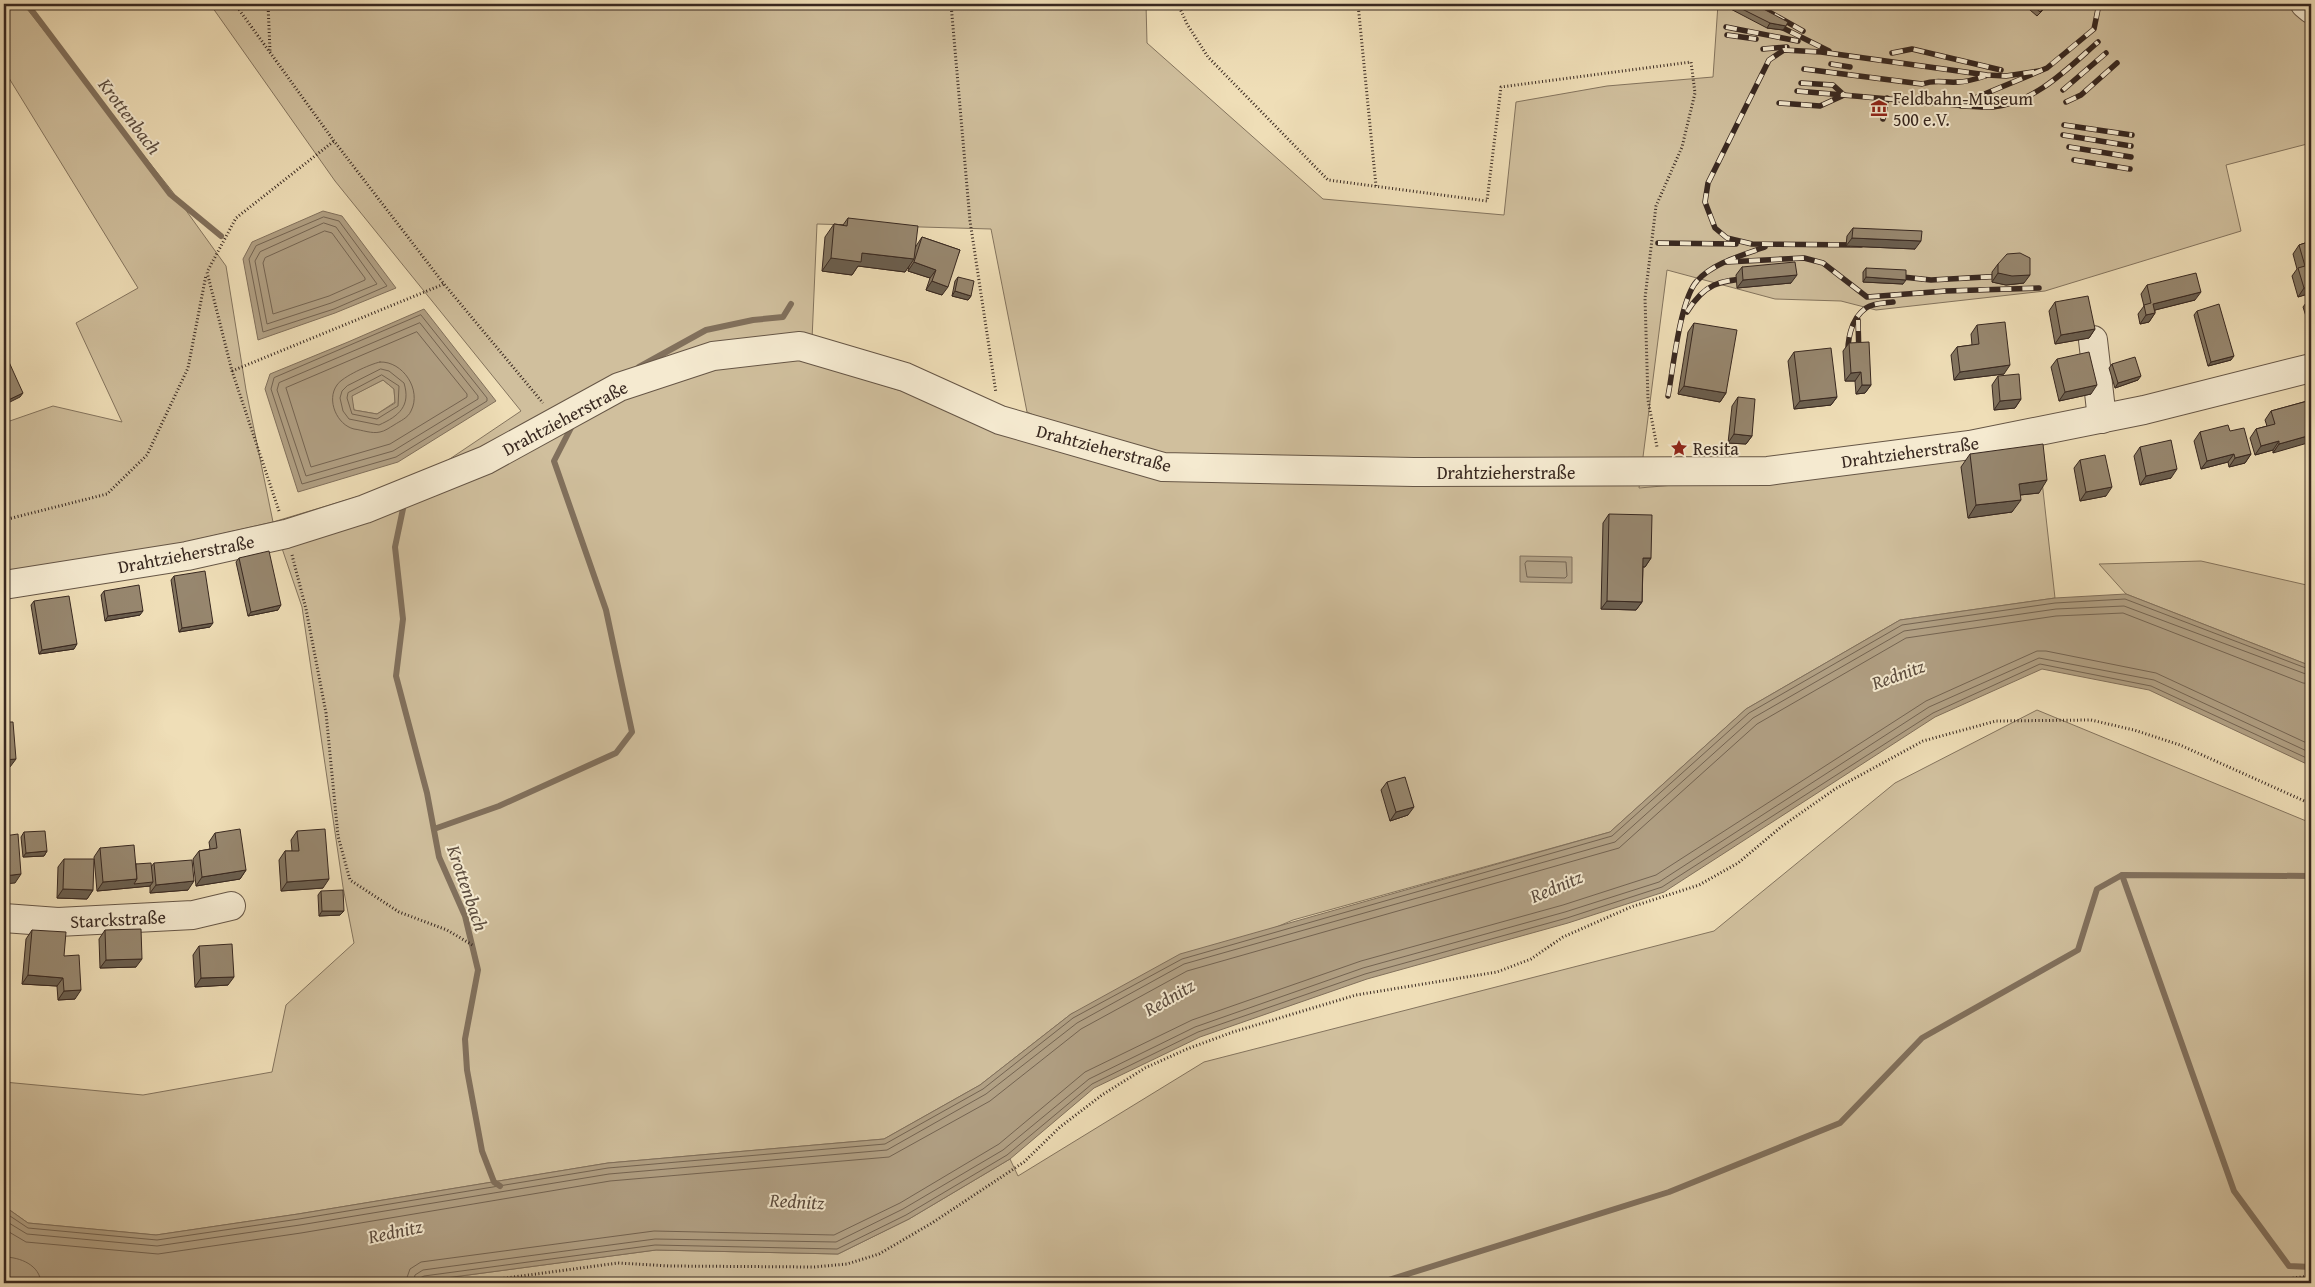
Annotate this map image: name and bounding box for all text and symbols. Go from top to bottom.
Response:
water label: Krottenbach [91,71,168,161]
place label: Feldbahn-Museum 500 e.V. [1893,85,2033,133]
museum icon: Feldbahn-Museum 500 e.V. [1869,98,1889,118]
street label: Drahtzieherstraße [497,374,633,462]
street label: Drahtzieherstraße [1033,417,1175,479]
street label: Drahtzieherstraße [1839,429,1981,475]
place label: Resita [1693,435,1739,462]
place icon: Resita [1669,438,1689,458]
street label: Drahtzieherstraße [1437,459,1575,486]
street label: Drahtzieherstraße [115,528,257,580]
water label: Rednitz [1867,651,1929,697]
water label: Krottenbach [440,840,496,935]
water label: Rednitz [1524,862,1587,910]
street label: Starckstraße [69,903,167,935]
water label: Rednitz [1137,971,1200,1023]
water label: Rednitz [768,1186,826,1216]
water label: Rednitz [364,1211,425,1251]

